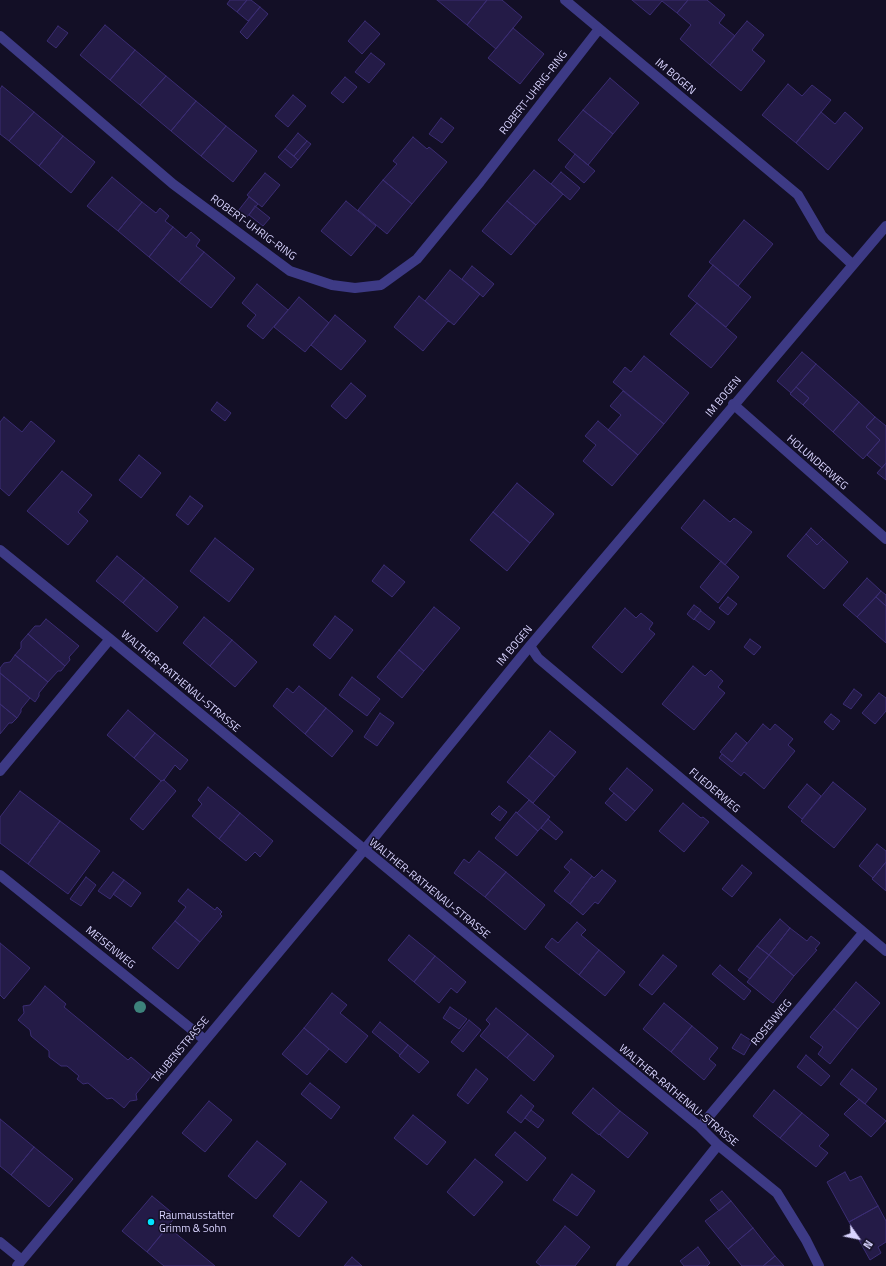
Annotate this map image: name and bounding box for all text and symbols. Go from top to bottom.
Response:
street label: ROBERT-UHRIG-RING [497,48,571,138]
street label: IM BOGEN [652,56,698,98]
street label: ROBERT-UHRIG-RING [208,192,298,264]
street label: IM BOGEN [703,374,745,420]
street label: HOLUNDERWEG [784,433,850,493]
street label: IM BOGEN [494,623,536,669]
street label: WALTHER-RATHENAU-STRASSE [118,628,242,736]
street label: FLIEDERWEG [686,766,742,816]
street label: WALTHER-RATHENAU-STRASSE [366,836,492,942]
street label: MEISENWEG [83,924,137,972]
street label: ROSENWEG [749,997,795,1049]
street label: TAUBENSTRASSE [150,1014,212,1086]
street label: WALTHER-RATHENAU-STRASSE [616,1042,740,1150]
place label: Raumausstatter Grimm & Sohn [159,1209,234,1235]
marker: Raumausstatter Grimm & Sohn [146,1217,156,1227]
north arrow [838,1218,878,1258]
text: N [859,1237,877,1252]

